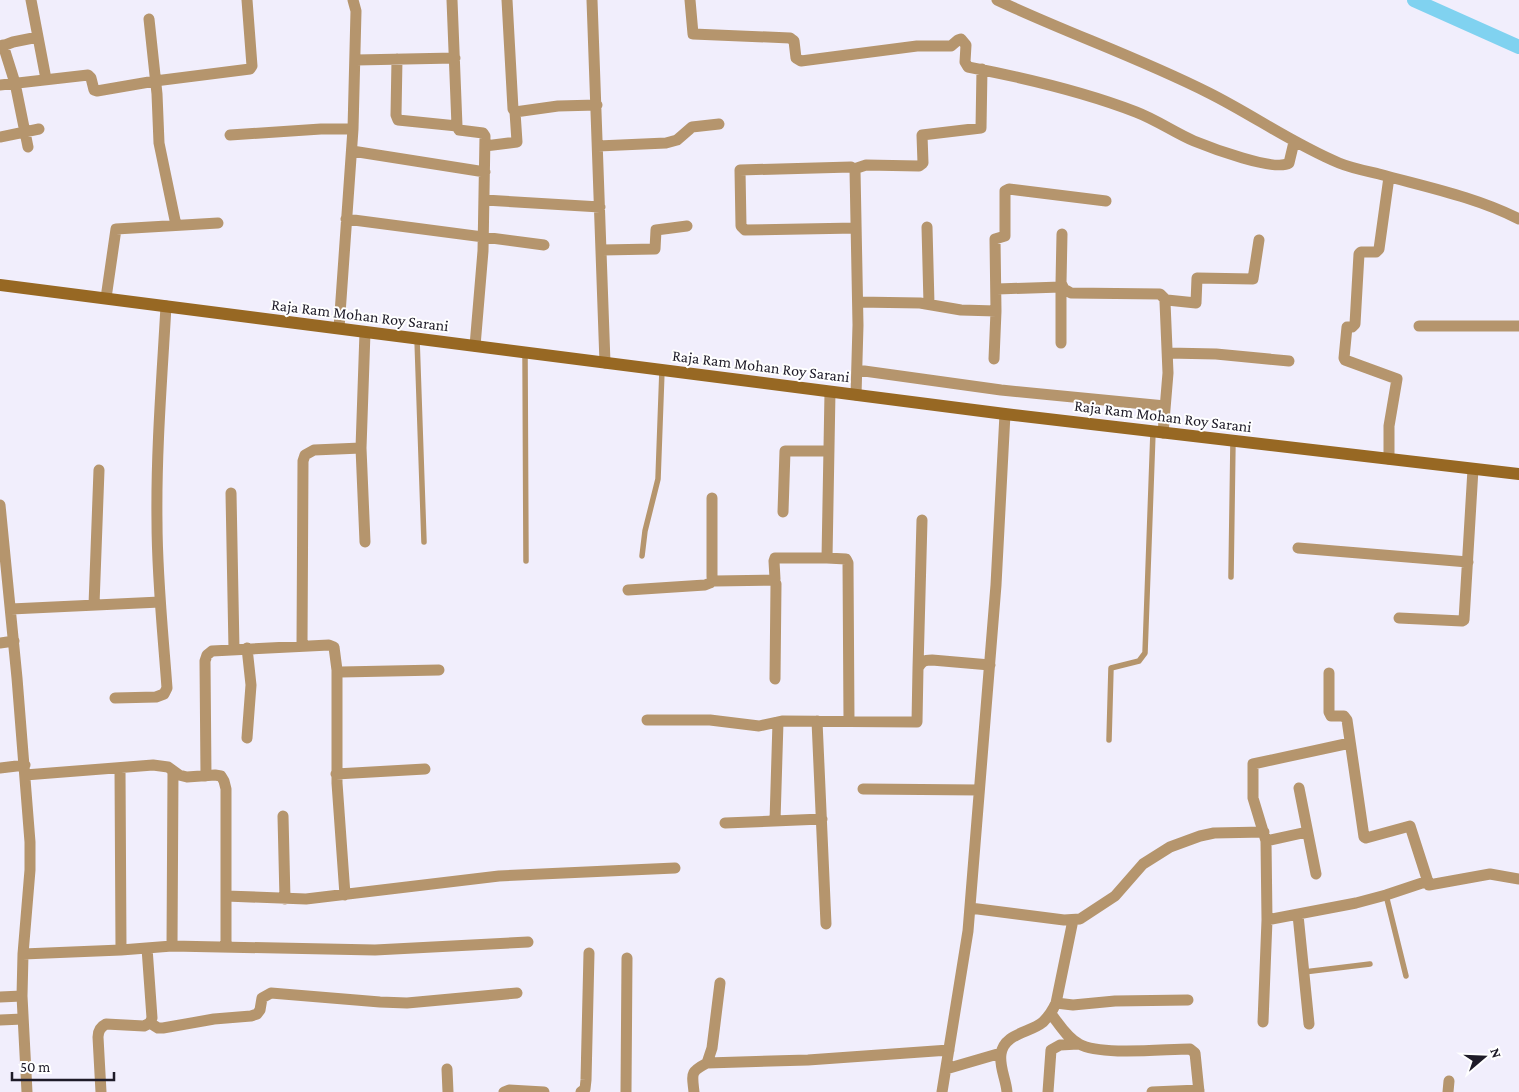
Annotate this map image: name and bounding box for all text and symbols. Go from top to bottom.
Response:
street label: Raja Ram Mohan Roy Sarani [270,296,450,335]
street label: Raja Ram Mohan Roy Sarani [671,347,851,386]
street label: Raja Ram Mohan Roy Sarani [1073,397,1253,436]
north arrow [1459,1032,1509,1082]
text: N [1487,1046,1506,1060]
scale bar [12,1050,115,1082]
text: 50 m [20,1059,50,1075]

